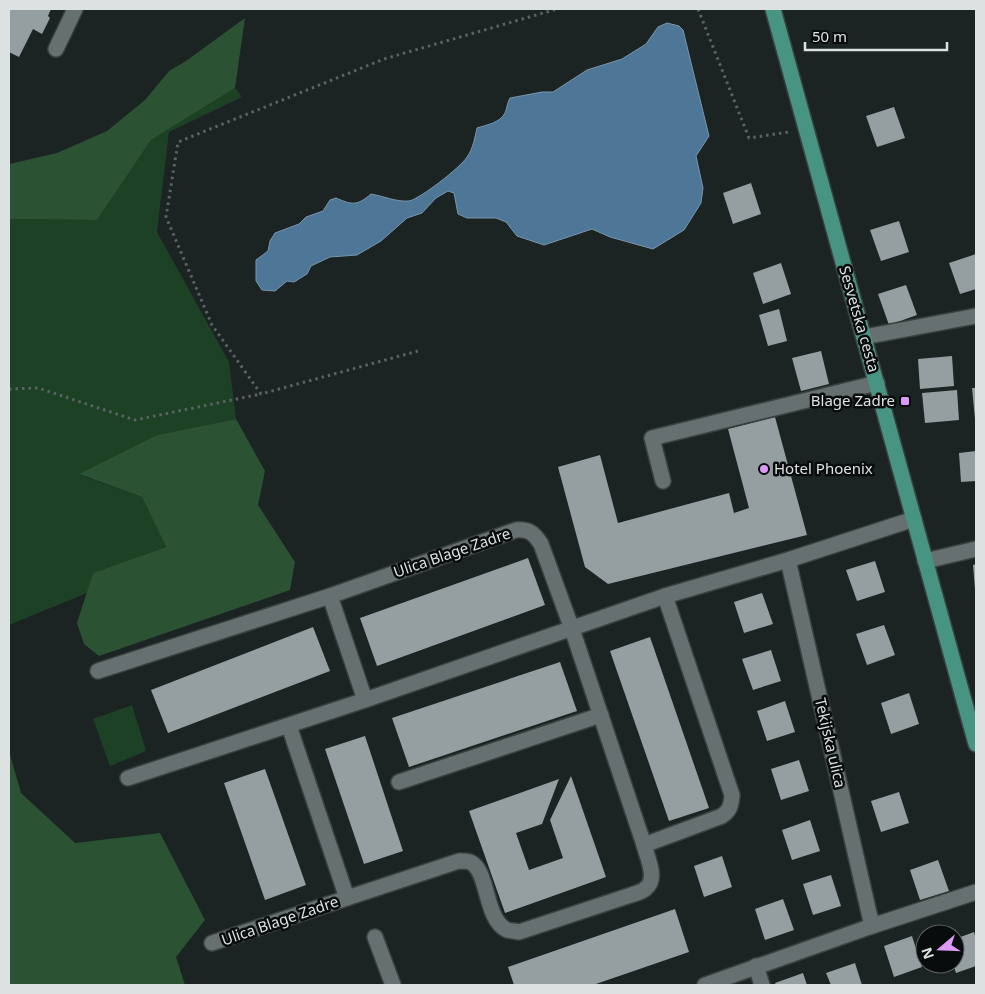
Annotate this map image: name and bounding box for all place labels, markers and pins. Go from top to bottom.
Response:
place label: Blage Zadre [811,390,895,410]
marker: Blage Zadre [899,395,911,407]
place label: Hotel Phoenix [774,458,873,478]
marker: Hotel Phoenix [758,463,770,475]

